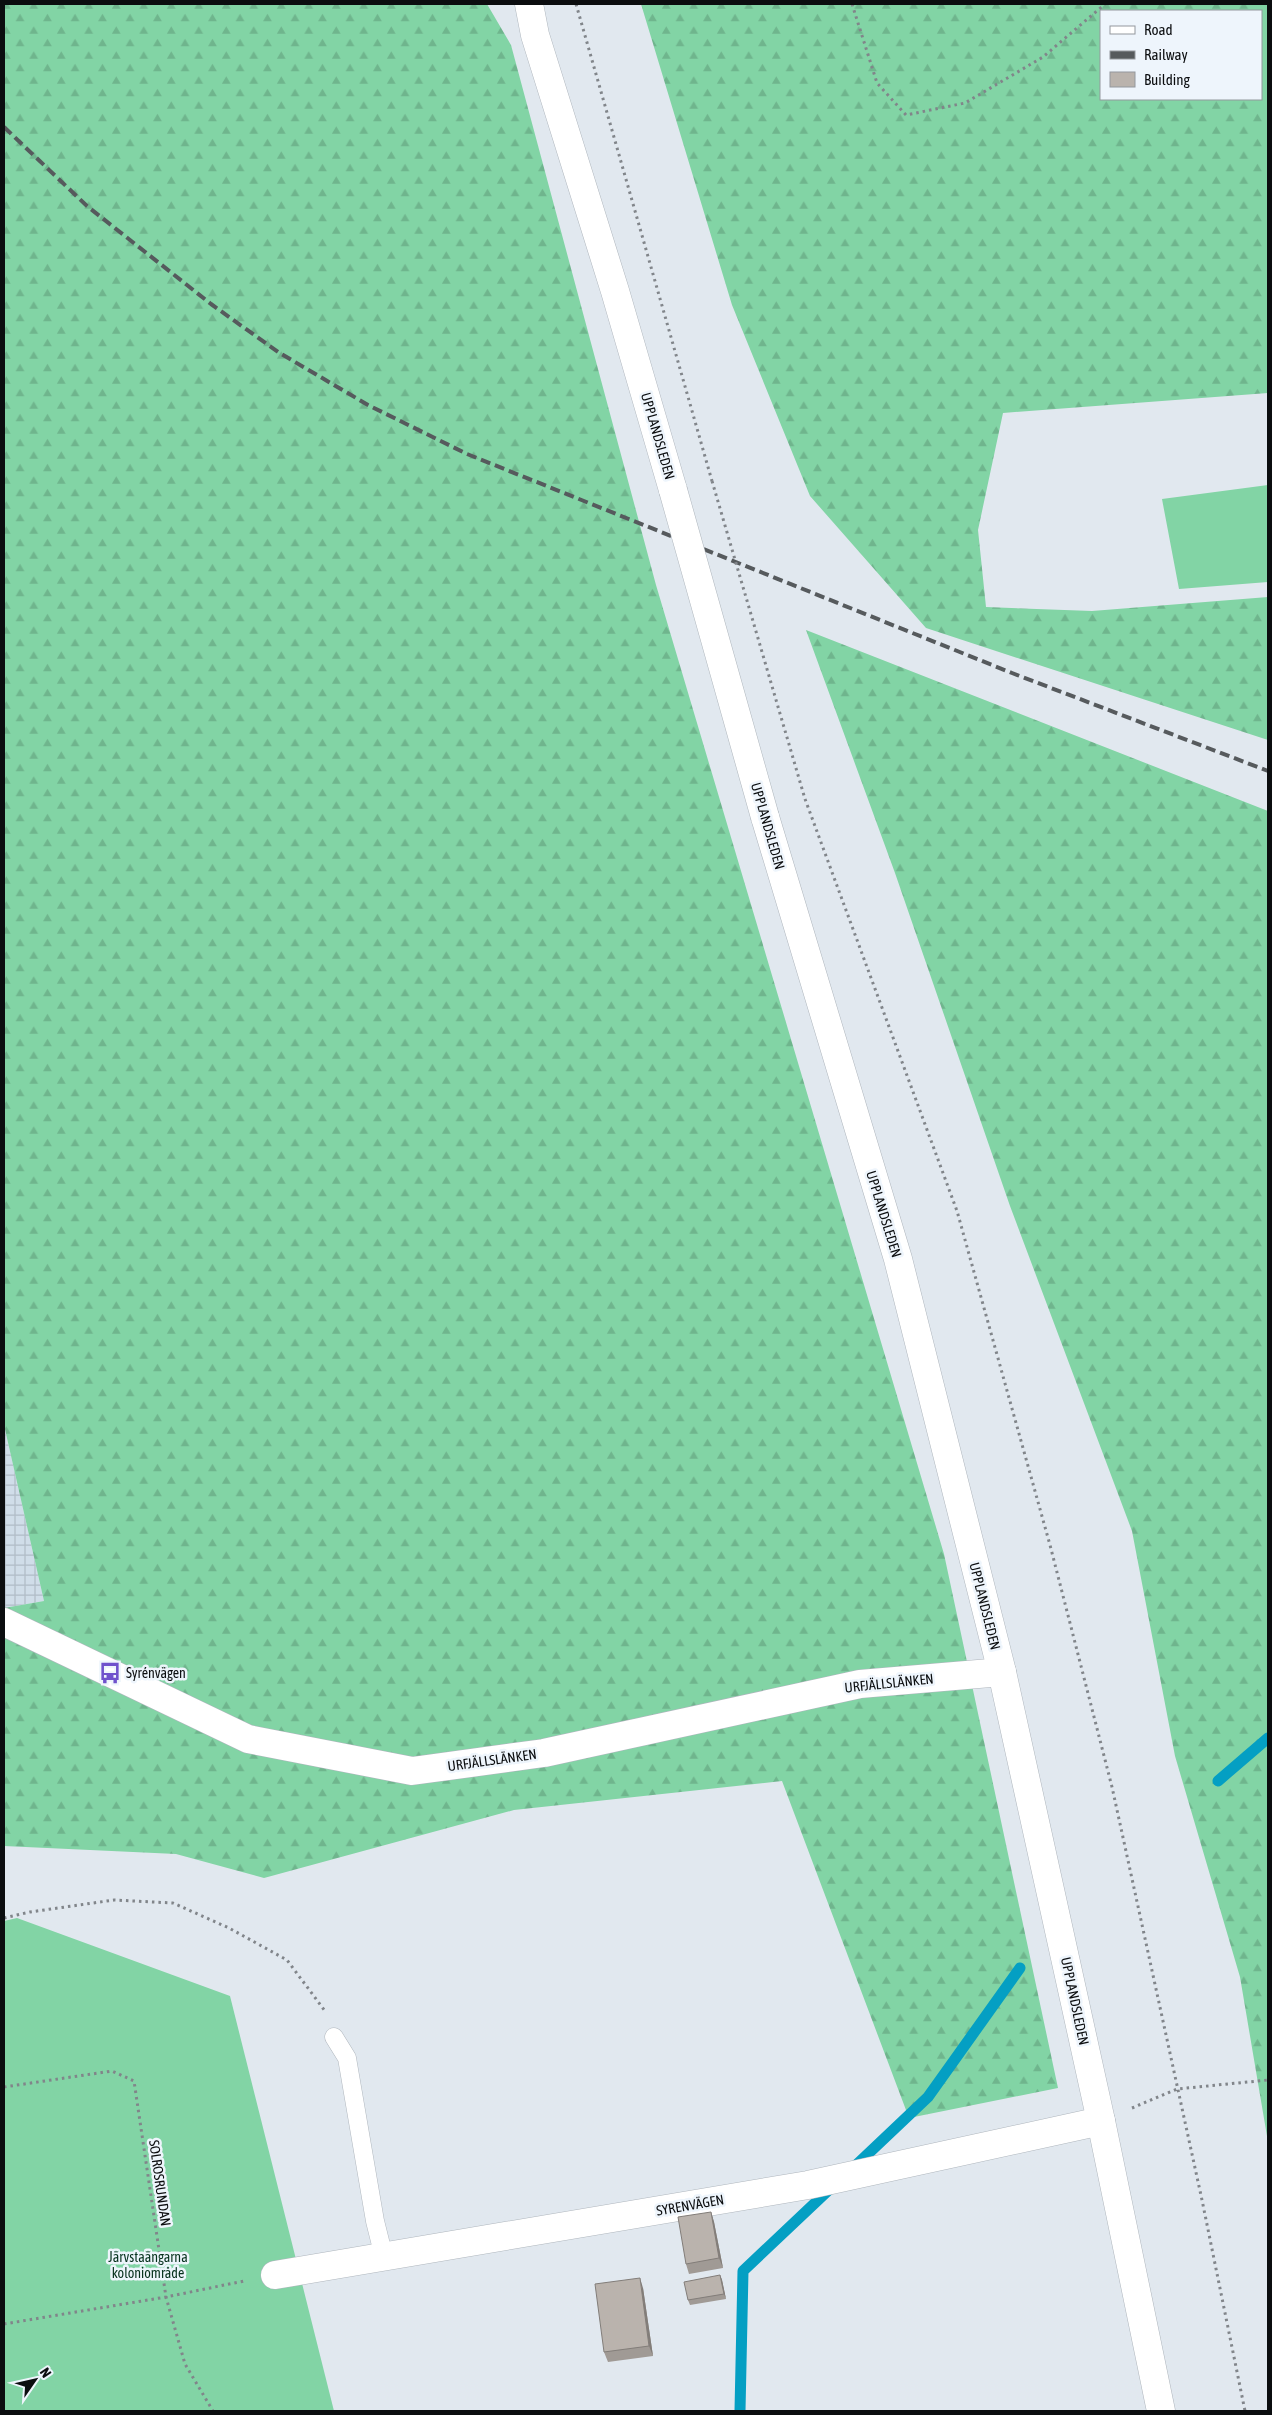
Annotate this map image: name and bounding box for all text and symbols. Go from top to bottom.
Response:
legend [1100,10,1262,100]
text: Road [1144,21,1173,38]
text: Railway [1144,46,1188,63]
text: Building [1144,71,1190,88]
street label: UPPLANDSLEDEN [638,391,678,481]
street label: UPPLANDSLEDEN [748,781,788,871]
street label: UPPLANDSLEDEN [863,1169,905,1259]
street label: UPPLANDSLEDEN [966,1561,1004,1651]
bus stop icon: Syrénvägen [97,1660,123,1686]
place label: Syrénvägen [126,1665,186,1681]
street label: URFJÄLLSLÄNKEN [844,1670,934,1696]
street label: URFJÄLLSLÄNKEN [447,1746,537,1774]
street label: UPPLANDSLEDEN [1058,1955,1092,2047]
street label: SOLROSRUNDAN [146,2139,174,2227]
street label: SYRENVÄGEN [655,2191,725,2219]
park label: Järvstaängarna koloniområde [108,2249,188,2281]
north arrow [10,2355,60,2405]
text: N [37,2365,55,2381]

